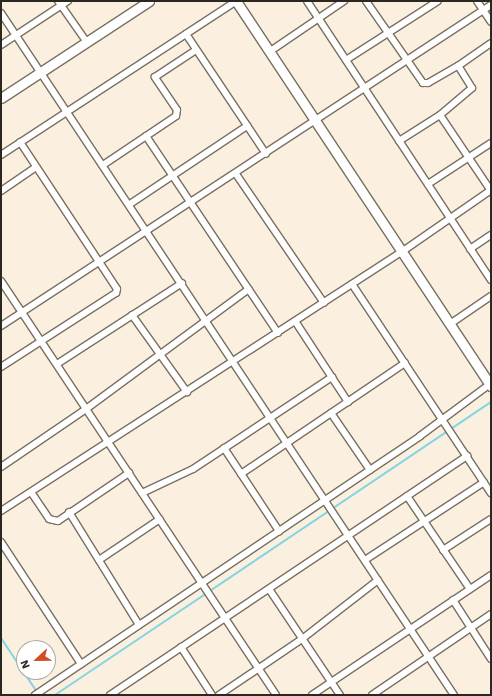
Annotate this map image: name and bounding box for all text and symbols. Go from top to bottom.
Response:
north arrow [16,640,56,680]
text: N [18,658,33,671]

